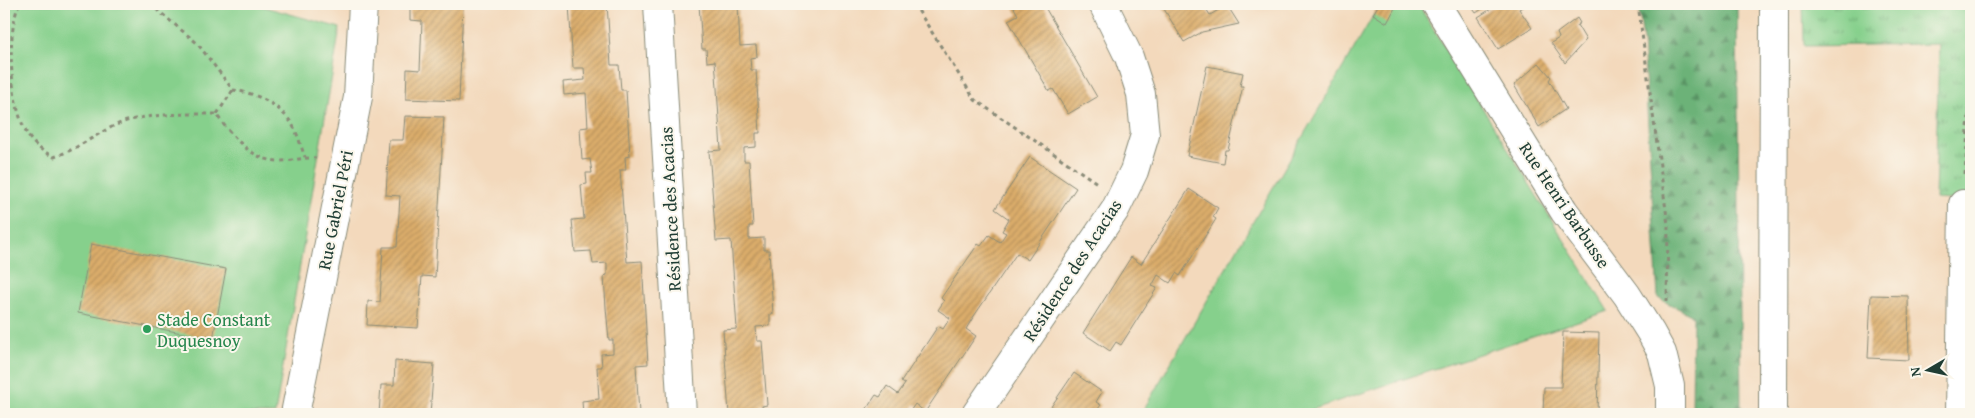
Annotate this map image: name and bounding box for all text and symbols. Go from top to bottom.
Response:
street label: Résidence des Acacias [652,126,688,292]
street label: Rue Henri Barbusse [1513,136,1617,274]
street label: Rue Gabriel Péri [310,148,360,272]
street label: Résidence des Acacias [1016,194,1128,346]
place label: Stade Constant Duquesnoy [157,306,271,354]
marker: Stade Constant Duquesnoy [141,323,153,335]
north arrow [1902,346,1952,396]
text: N [1904,365,1926,378]

